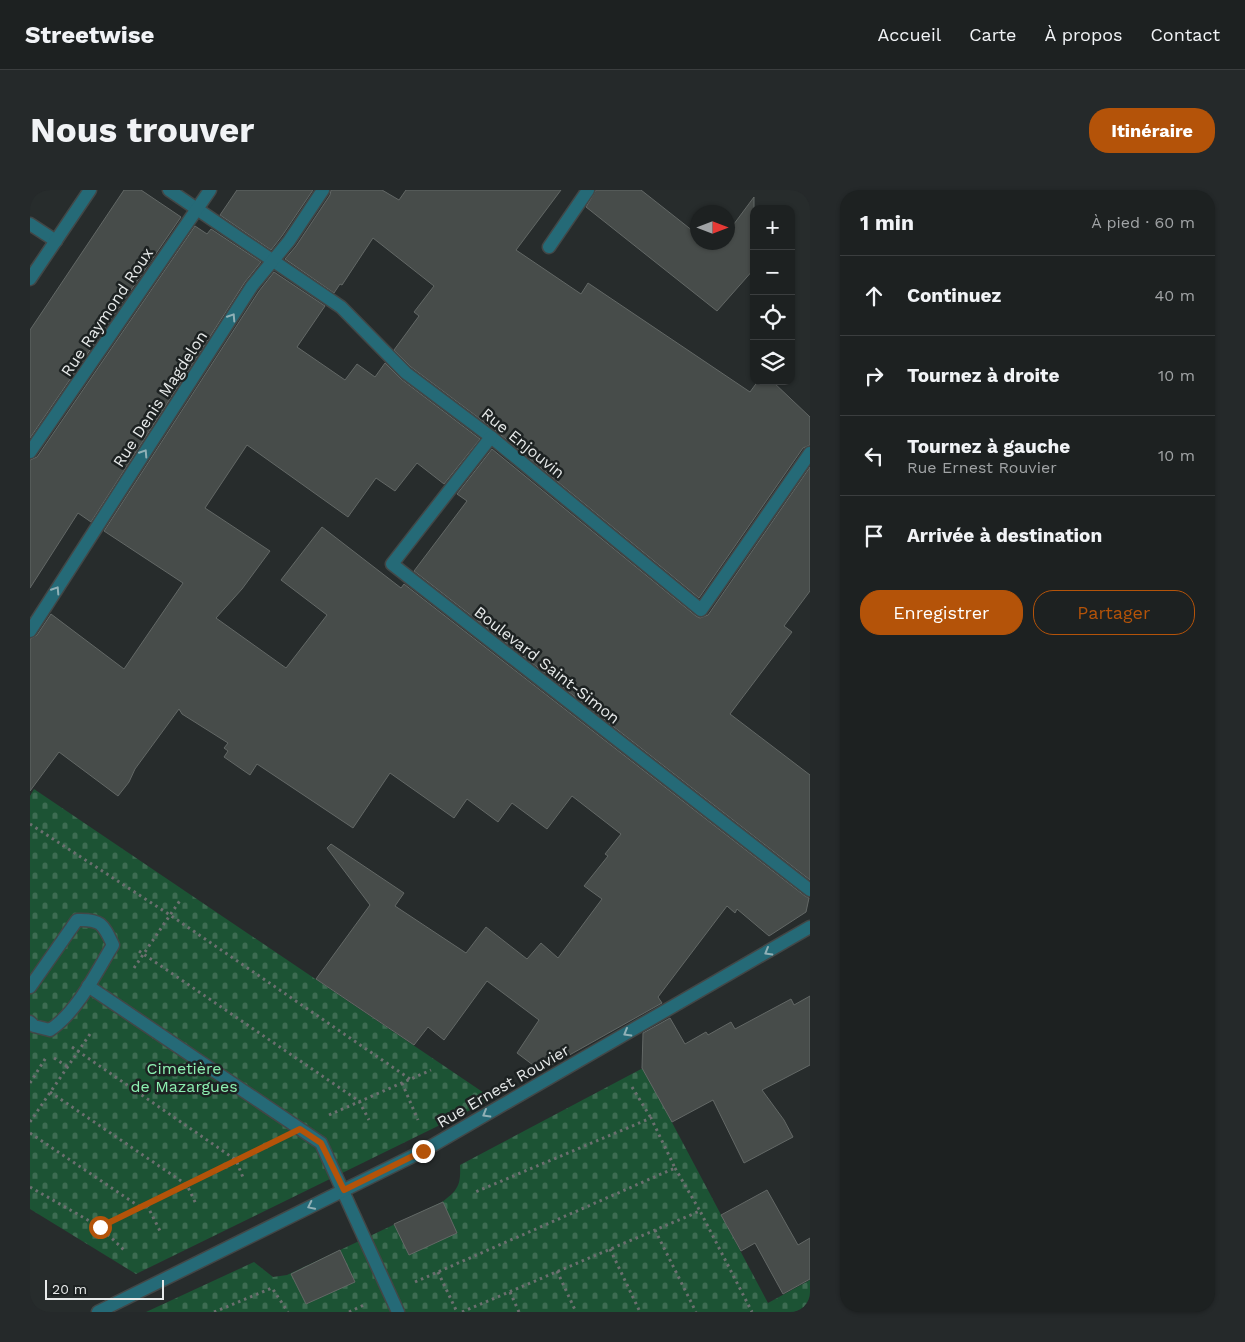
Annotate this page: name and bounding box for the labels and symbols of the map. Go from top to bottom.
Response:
north arrow [690,205,735,250]
street label: Rue Raymond Roux [57,244,157,380]
one-way arrow [226,313,236,322]
street label: Rue Denis Magdelon [109,327,211,471]
street label: Rue Enjouvin [478,404,568,482]
one-way arrow [138,450,148,459]
one-way arrow [50,586,60,595]
street label: Boulevard Saint-Simon [470,602,624,728]
one-way arrow [764,945,773,955]
one-way arrow [623,1027,632,1037]
street label: Rue Ernest Rouvier [433,1040,573,1132]
park label: Cimetière de Mazargues [130,1059,238,1096]
one-way arrow [483,1108,492,1118]
route end [412,1140,435,1163]
one-way arrow [308,1200,317,1210]
route start [89,1216,112,1239]
scale bar [45,1277,164,1300]

